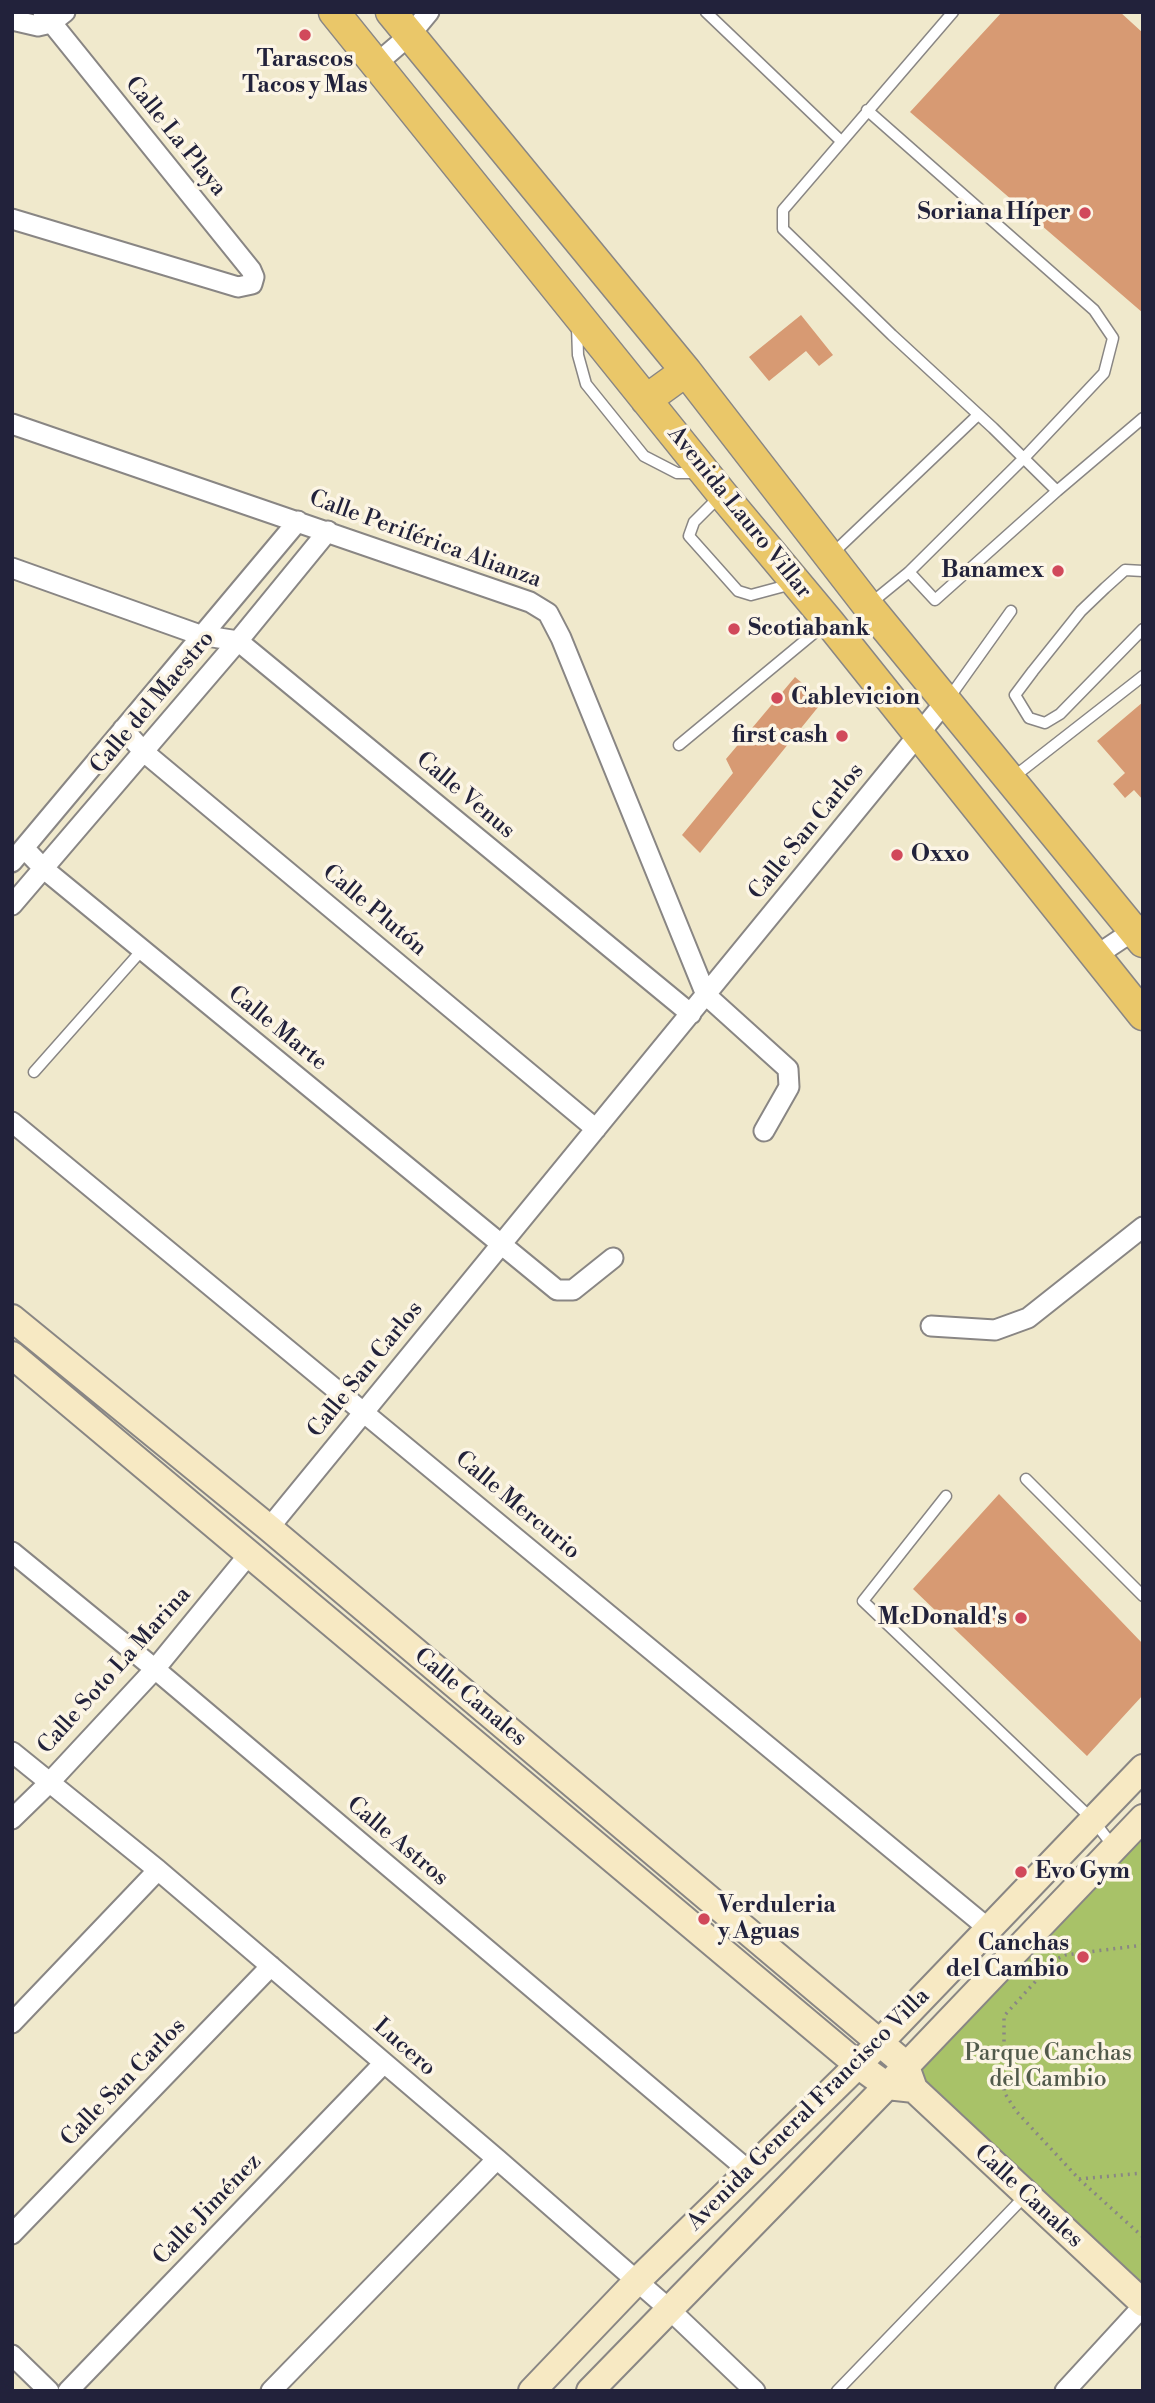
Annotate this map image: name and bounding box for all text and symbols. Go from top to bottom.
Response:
marker: Tarascos Tacos y Mas [297,27,313,43]
place label: Tarascos Tacos y Mas [242,46,368,100]
street label: Calle La Playa [118,72,232,202]
place label: Soriana Híper [917,199,1071,227]
marker: Soriana Híper [1077,205,1093,221]
street label: Avenida Lauro Villar [661,421,817,605]
street label: Calle Periférica Alianza [305,485,545,595]
place label: Banamex [941,557,1044,585]
marker: Banamex [1050,563,1066,579]
place label: Scotiabank [748,615,870,643]
marker: Scotiabank [726,621,742,637]
street label: Calle del Maestro [85,626,221,780]
place label: Cablevicion [791,684,920,712]
marker: Cablevicion [769,690,785,706]
place label: first cash [732,722,828,750]
marker: first cash [834,728,850,744]
street label: Calle Venus [410,747,520,845]
street label: Calle San Carlos [744,758,870,906]
place label: Oxxo [911,841,970,869]
marker: Oxxo [889,847,905,863]
street label: Calle Plutón [316,859,432,963]
street label: Calle Marte [222,981,332,1077]
street label: Calle San Carlos [303,1296,429,1444]
street label: Calle Mercurio [449,1446,585,1566]
street label: Calle Soto La Marina [33,1582,197,1760]
place label: McDonald's [878,1604,1007,1632]
marker: McDonald's [1013,1610,1029,1626]
street label: Calle Canales [408,1643,532,1753]
street label: Calle Astros [341,1791,453,1893]
place label: Evo Gym [1035,1858,1130,1886]
marker: Evo Gym [1013,1864,1029,1880]
place label: Verduleria y Aguas [718,1892,836,1946]
marker: Verduleria y Aguas [696,1911,712,1927]
place label: Canchas del Cambio [946,1930,1069,1984]
marker: Canchas del Cambio [1075,1949,1091,1965]
street label: Avenida General Francisco Villa [682,1983,936,2237]
street label: Calle San Carlos [56,2013,192,2153]
street label: Lucero [367,2013,441,2083]
park label: Parque Canchas del Cambio [964,2040,1132,2094]
street label: Calle Canales [968,2140,1088,2254]
street label: Calle Jiménez [148,2149,268,2271]

